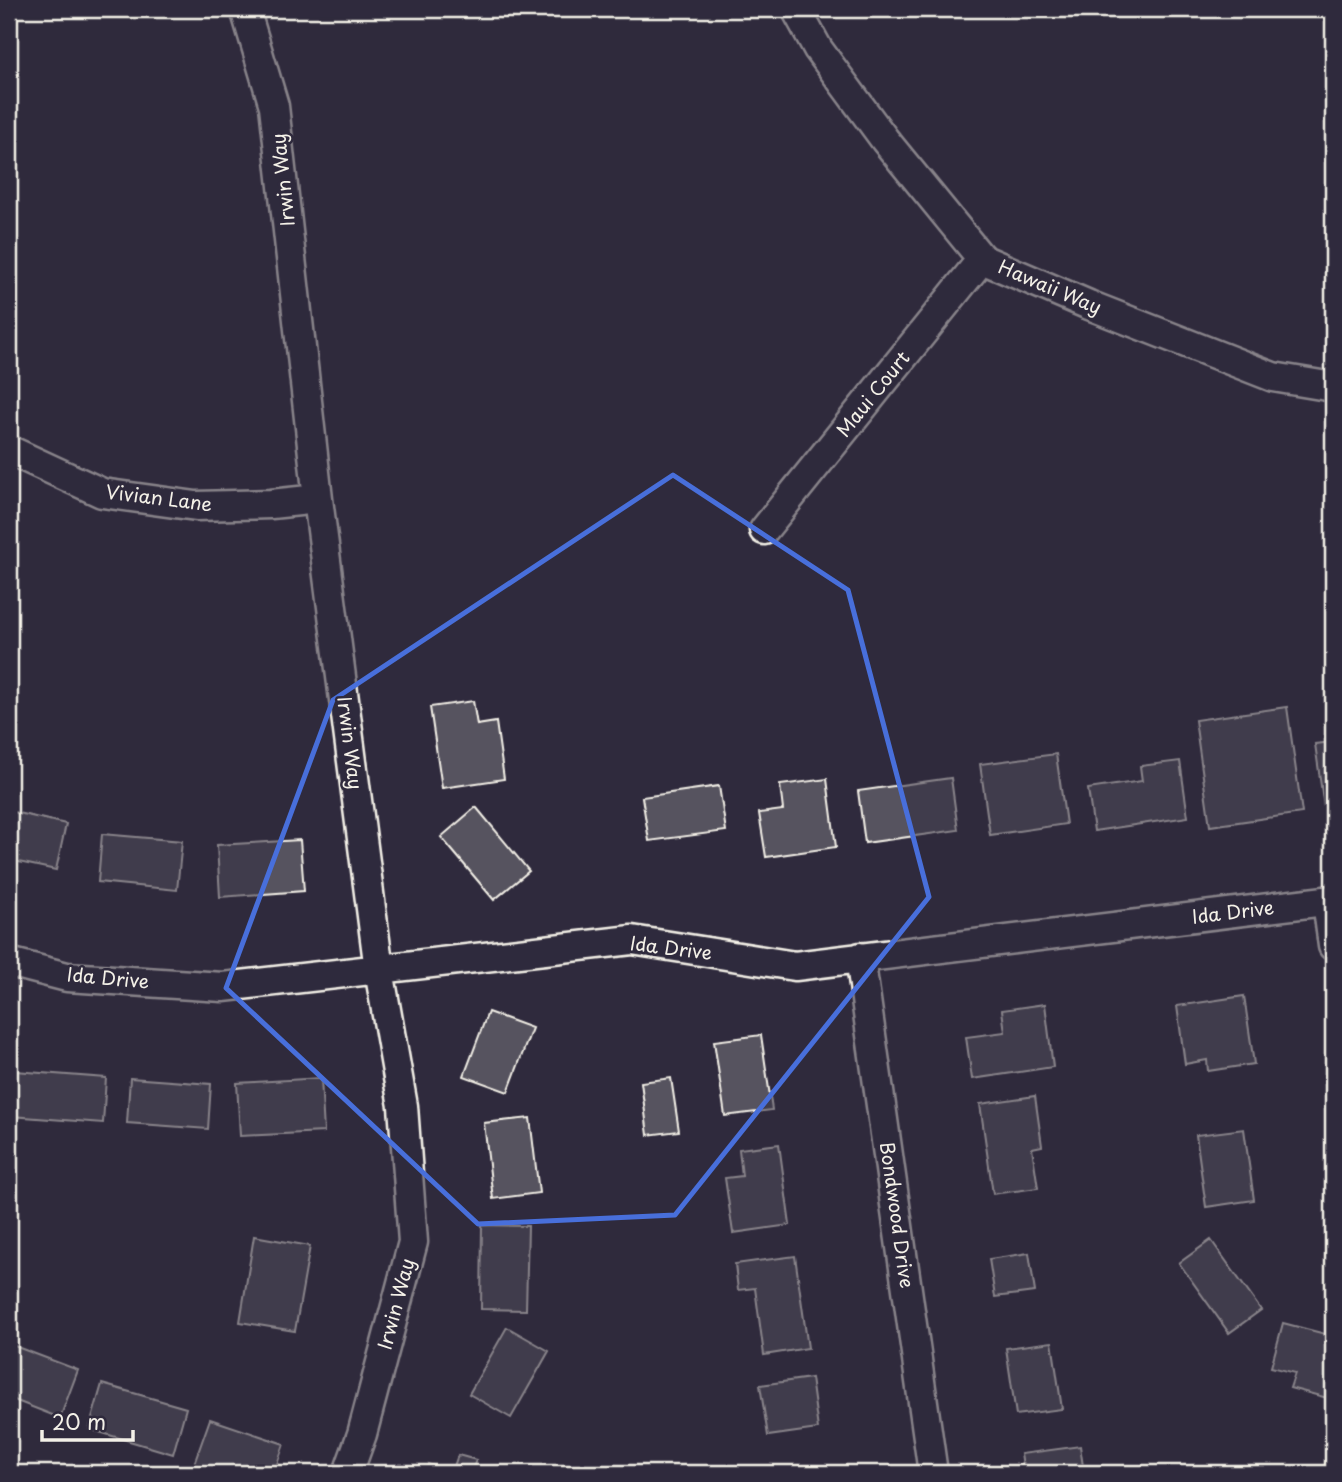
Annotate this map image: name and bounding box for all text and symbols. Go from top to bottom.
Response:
street label: Irwin Way [263,132,301,228]
street label: Hawaii Way [994,252,1106,320]
street label: Maui Court [829,344,916,442]
street label: Vivian Lane [104,477,214,517]
street label: Irwin Way [331,695,371,791]
street label: Ida Drive [1190,892,1276,930]
street label: Ida Drive [628,928,714,966]
street label: Ida Drive [66,959,150,995]
street label: Bondwood Drive [874,1140,922,1290]
street label: Irwin Way [369,1255,421,1353]
scale bar [42,1398,133,1442]
text: 20 m [52,1405,106,1437]

